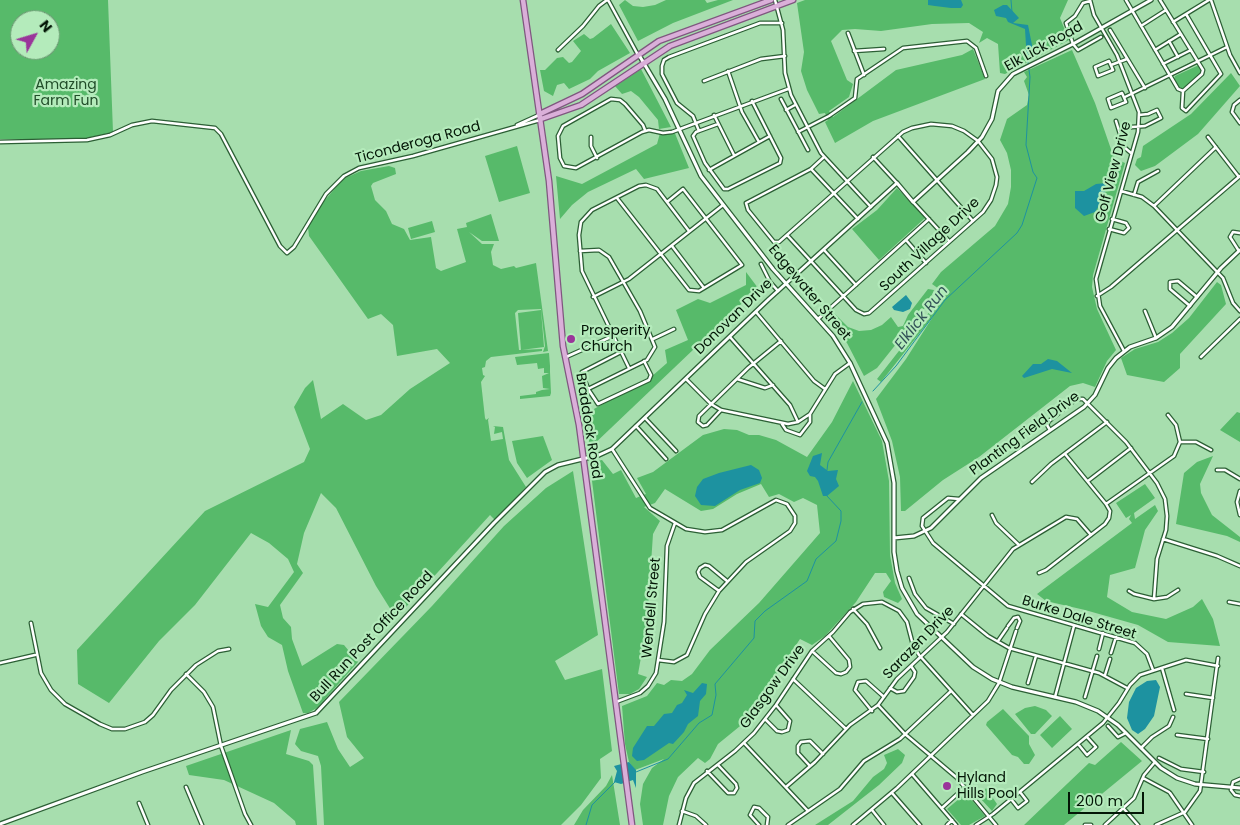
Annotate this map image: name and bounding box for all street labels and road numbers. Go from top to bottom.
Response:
street label: Elk Lick Road [1002,19,1086,75]
street label: Ticonderoga Road [354,118,482,168]
street label: Golf View Drive [1092,120,1136,224]
street label: South Village Drive [877,194,983,296]
street label: Edgewater Street [764,242,854,344]
street label: Donovan Drive [692,276,776,358]
street label: Braddock Road [571,372,605,480]
street label: Planting Field Drive [967,389,1083,479]
street label: Wendell Street [639,557,665,659]
street label: Bull Run Post Office Road [307,568,437,706]
street label: Burke Dale Street [1020,593,1138,643]
street label: Sarazen Drive [880,603,958,683]
street label: Glasgow Drive [737,642,809,732]

